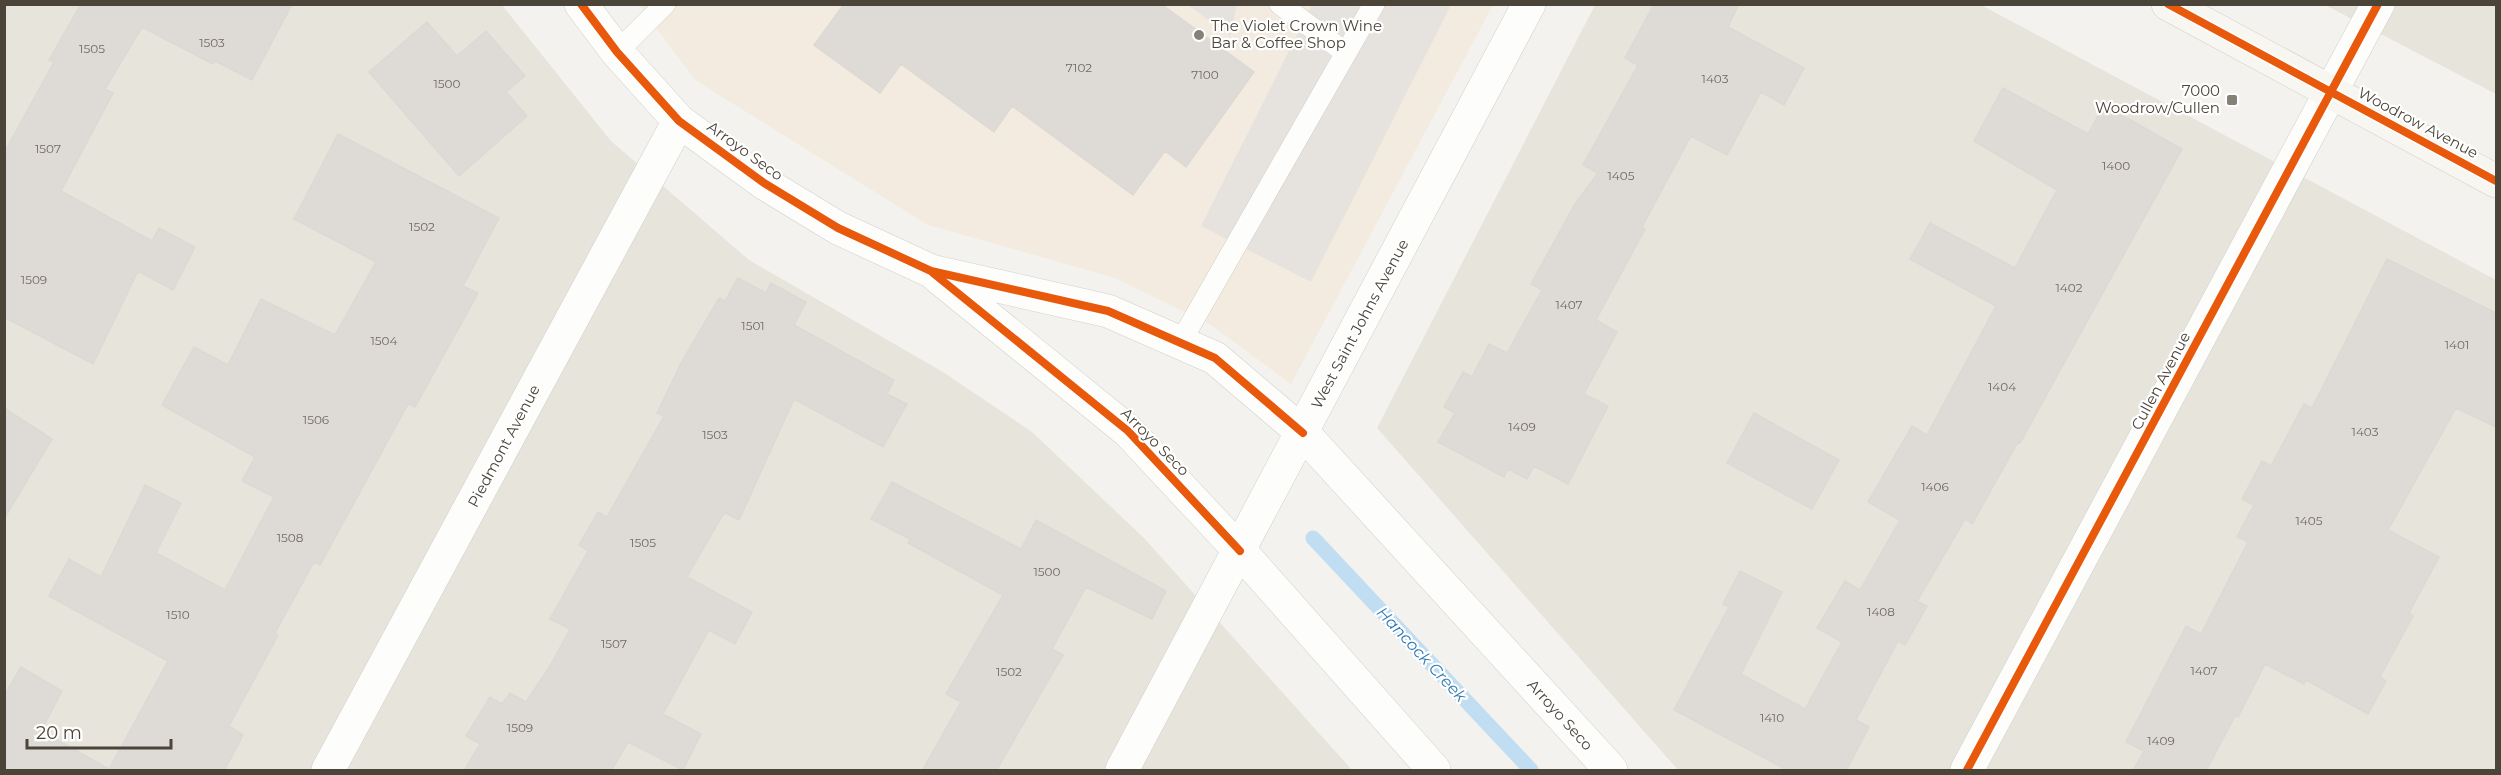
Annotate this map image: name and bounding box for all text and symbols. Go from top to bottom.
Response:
place label: The Violet Crown Wine Bar & Coffee Shop [1211,16,1382,52]
marker: The Violet Crown Wine Bar & Coffee Shop [1192,28,1206,42]
house number: 1503 [199,35,225,50]
house number: 1505 [79,41,105,56]
house number: 7102 [1066,60,1092,75]
house number: 7100 [1191,67,1219,82]
house number: 1403 [1702,71,1729,86]
house number: 1500 [433,76,461,91]
place label: 7000 Woodrow/Cullen [2095,81,2220,117]
street label: Woodrow Avenue [2355,83,2482,162]
marker: 7000 Woodrow/Cullen [2225,93,2239,107]
street label: Arroyo Seco [704,117,787,184]
house number: 1507 [35,141,61,156]
house number: 1400 [2102,158,2130,173]
house number: 1405 [1607,168,1635,183]
house number: 1502 [409,219,435,234]
street label: West Saint Johns Avenue [1307,236,1412,412]
house number: 1509 [21,272,47,287]
house number: 1402 [2055,280,2083,295]
house number: 1407 [1555,297,1583,312]
house number: 1501 [741,318,765,333]
street label: Cullen Avenue [2127,329,2194,433]
house number: 1504 [370,333,398,348]
house number: 1401 [2445,337,2469,352]
house number: 1404 [1988,379,2016,394]
street label: Piedmont Avenue [463,381,544,510]
street label: Arroyo Seco [1117,403,1194,480]
house number: 1506 [303,412,329,427]
house number: 1409 [1508,419,1536,434]
house number: 1403 [2352,424,2379,439]
house number: 1503 [702,427,728,442]
house number: 1406 [1921,479,1949,494]
house number: 1405 [2295,513,2323,528]
house number: 1508 [277,530,304,545]
house number: 1505 [630,535,656,550]
house number: 1500 [1033,564,1061,579]
water label: Hancock Creek [1373,603,1471,707]
house number: 1408 [1867,604,1895,619]
house number: 1510 [166,607,190,622]
house number: 1507 [601,636,627,651]
house number: 1407 [2190,663,2218,678]
house number: 1502 [996,664,1022,679]
street label: Arroyo Seco [1524,675,1597,754]
house number: 1410 [1760,710,1784,725]
scale bar [27,712,171,750]
house number: 1509 [507,720,533,735]
text: 20 m [36,722,82,744]
house number: 1409 [2147,733,2175,748]

